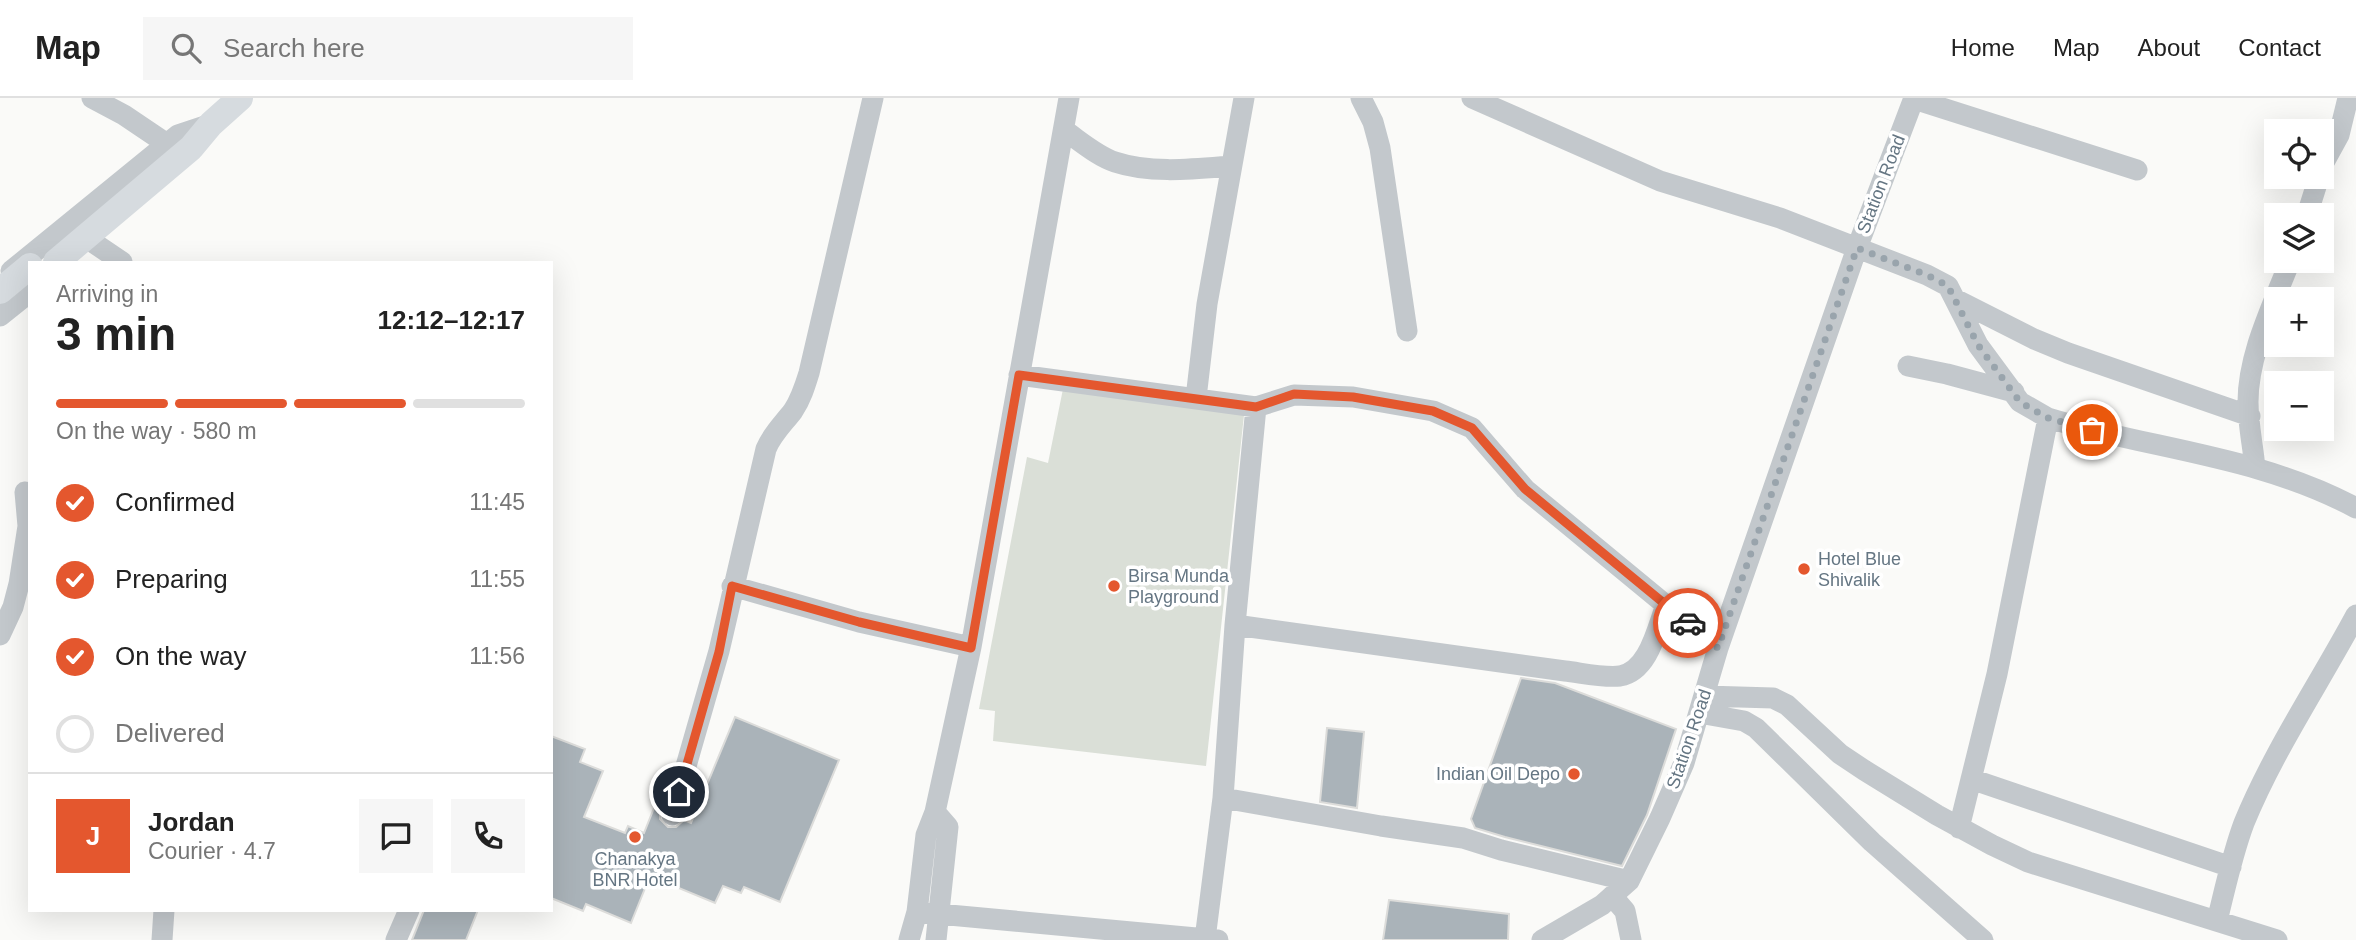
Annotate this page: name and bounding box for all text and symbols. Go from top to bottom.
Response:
search box [143,17,633,80]
text: Map [35,29,101,66]
icon: search [167,29,205,67]
text: Search here [223,33,365,63]
text: Home [1951,34,2015,61]
text: Map [2053,34,2100,61]
text: About [2138,34,2200,61]
text: Contact [2238,34,2321,61]
map controls [2264,119,2334,441]
button: locate [2264,119,2334,189]
street label: Station Road [1853,132,1909,236]
button: layers [2264,203,2334,273]
text: Arriving in [56,281,158,307]
button: + [2264,287,2334,357]
text: 12:12–12:17 [378,305,525,335]
text: 3 min [56,308,176,360]
button: − [2264,371,2334,441]
pin [2062,400,2122,460]
icon: bag [2073,411,2111,449]
text: On the way · 580 m [56,418,257,444]
icon: check [56,484,94,522]
text: Confirmed [115,487,235,517]
text: 11:45 [469,489,525,515]
place label: Hotel Blue Shivalik [1818,549,1901,590]
icon: check [56,561,94,599]
marker: Hotel Blue Shivalik [1796,561,1812,577]
text: Preparing [115,564,228,594]
text: 11:55 [469,566,525,592]
place label: Birsa Munda Playground [1128,566,1230,607]
marker: Birsa Munda Playground [1106,578,1122,594]
courier [1653,588,1723,658]
icon: car [1669,604,1707,642]
icon: check [56,638,94,676]
text: On the way [115,641,247,671]
text: 11:56 [469,643,525,669]
street label: Station Road [1663,687,1715,791]
text: Delivered [115,718,225,748]
pin [649,762,709,822]
place label: Indian Oil Depo [1436,764,1560,784]
marker: Indian Oil Depo [1566,766,1582,782]
icon: home [660,773,698,811]
button: chat [359,799,433,873]
button: phone [451,799,525,873]
text: Jordan [148,807,235,837]
text: J [86,821,100,851]
marker: Chanakya BNR Hotel [627,829,643,845]
text: Courier · 4.7 [148,838,276,864]
place label: Chanakya BNR Hotel [592,849,678,890]

